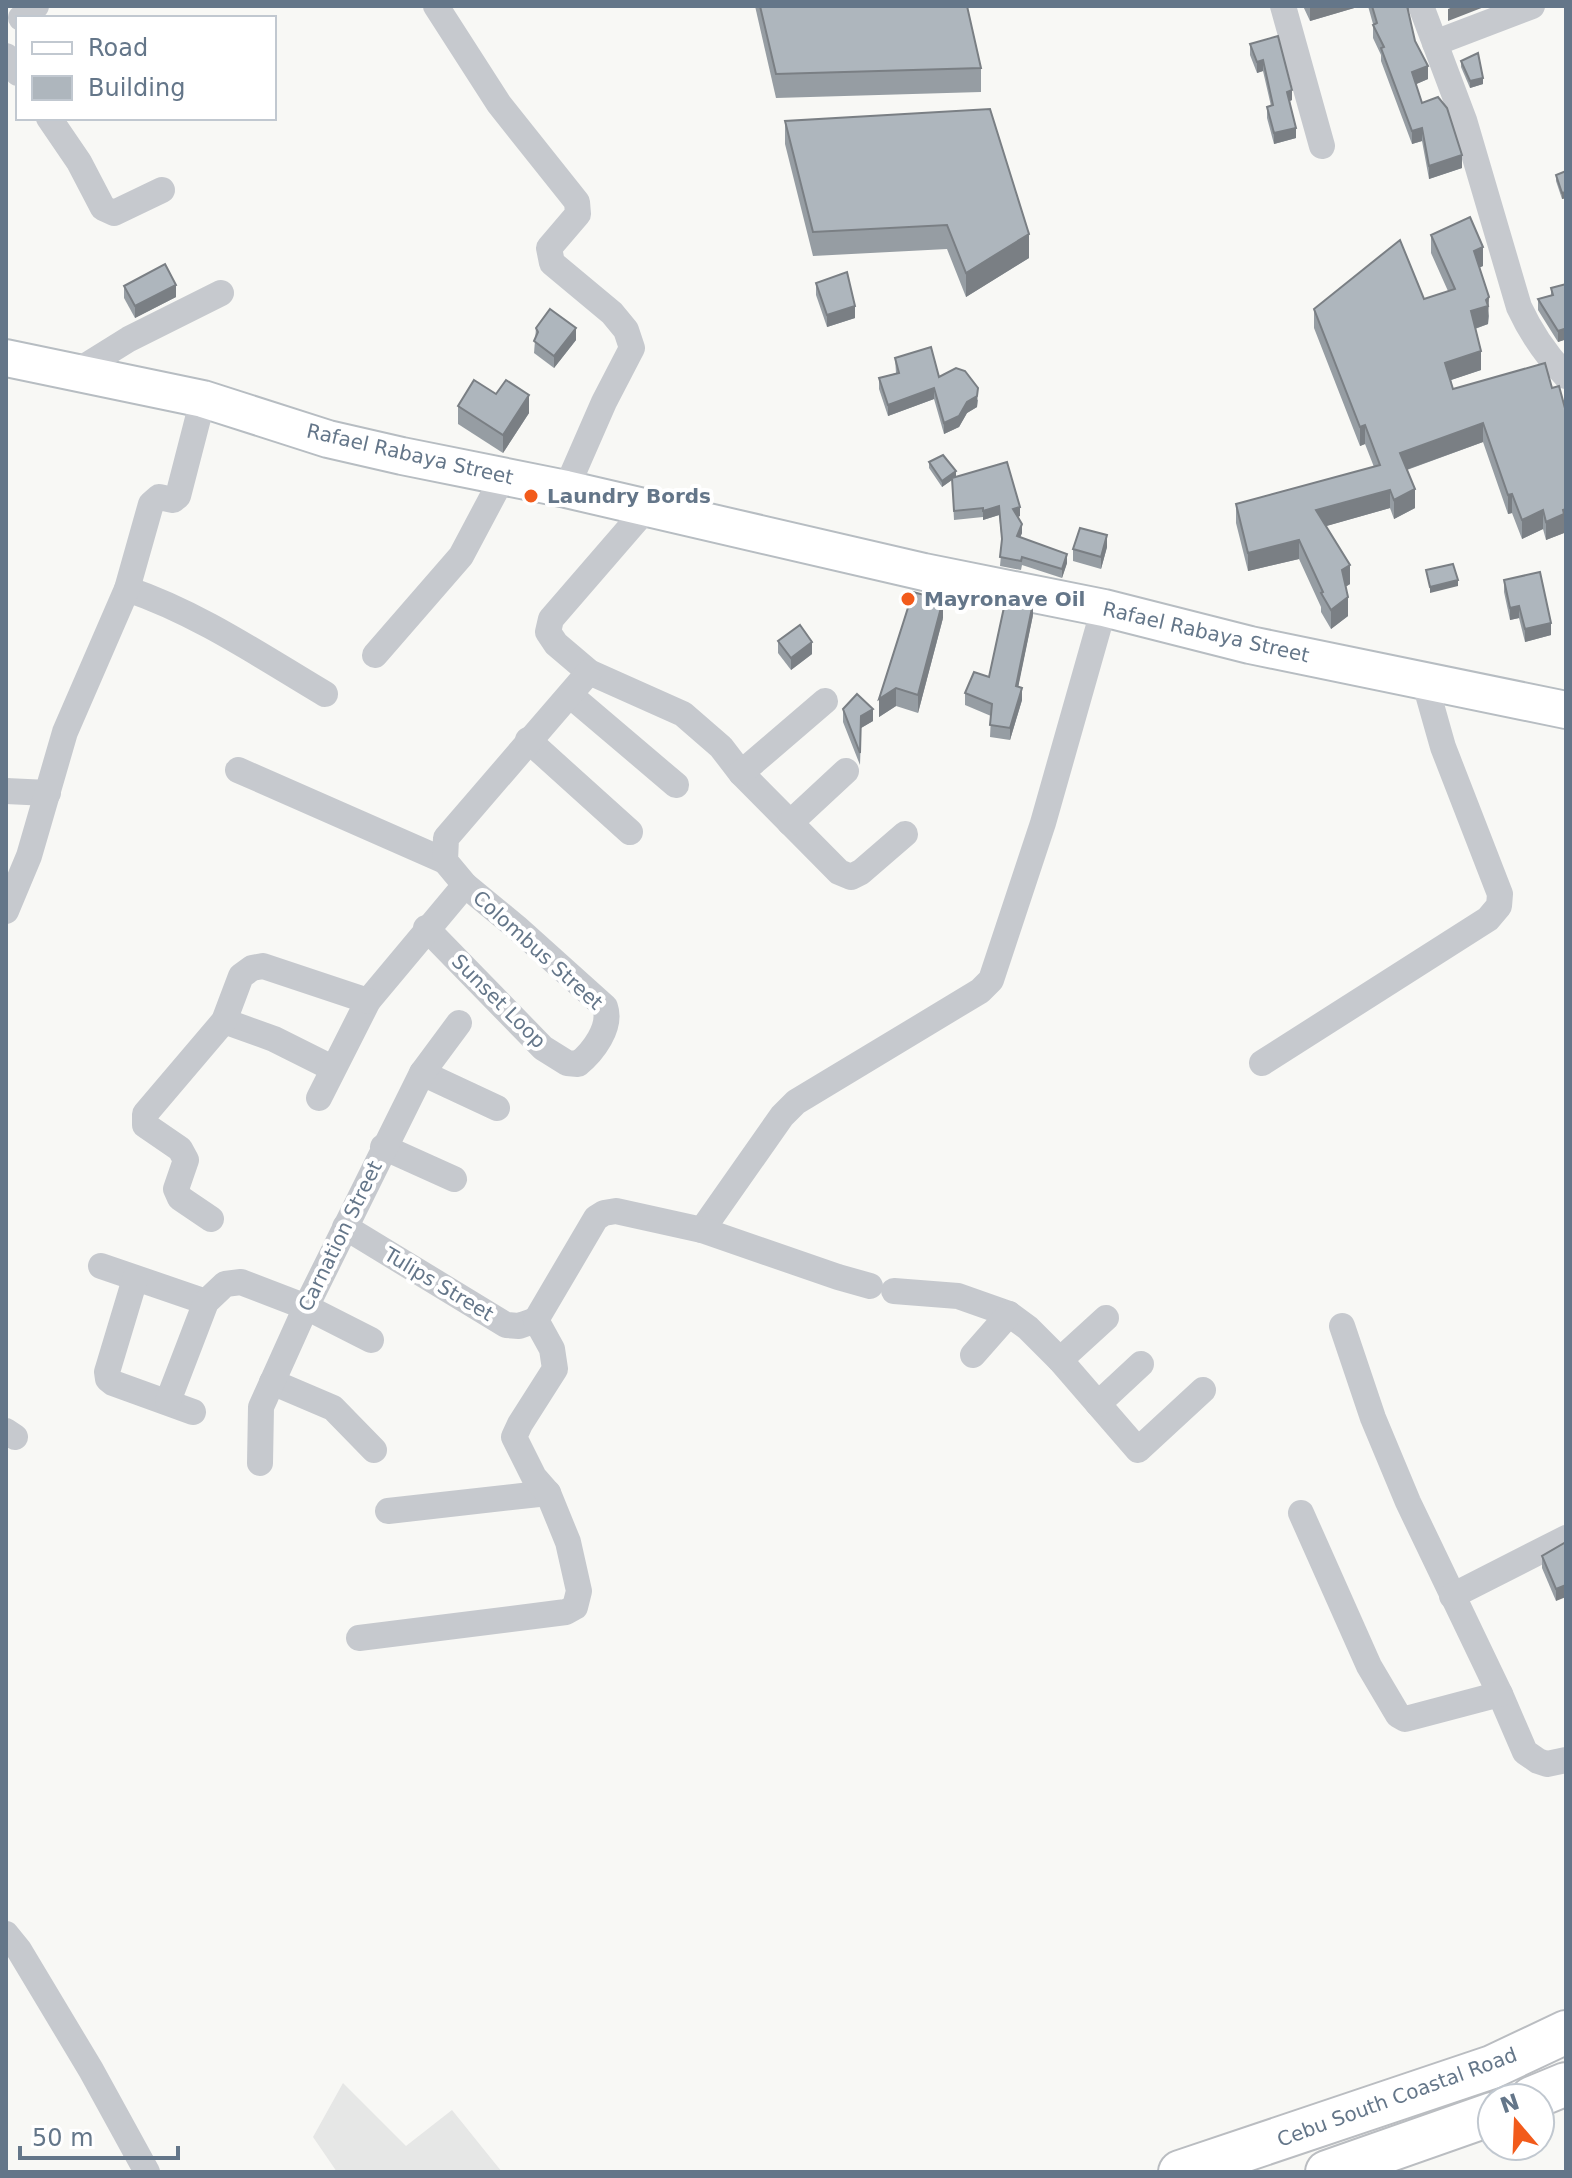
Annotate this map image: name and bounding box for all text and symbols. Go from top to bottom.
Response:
legend [16,16,276,120]
text: Road [88,34,148,62]
text: Building [88,74,185,102]
street label: Rafael Rabaya Street [304,419,516,489]
place label: Laundry Bords [547,484,711,508]
marker: Laundry Bords [522,487,540,505]
place label: Mayronave Oil [924,587,1085,611]
marker: Mayronave Oil [899,590,917,608]
street label: Rafael Rabaya Street [1100,597,1312,667]
street label: Colombus Street [468,885,608,1015]
street label: Sunset Loop [447,949,551,1053]
street label: Carnation Street [293,1157,387,1315]
street label: Tulips Street [379,1241,498,1326]
street label: Cebu South Coastal Road [1274,2042,1520,2152]
north arrow [1476,2082,1556,2162]
text: N [1497,2089,1522,2118]
scale bar [20,2110,178,2160]
text: 50 m [32,2124,94,2152]

